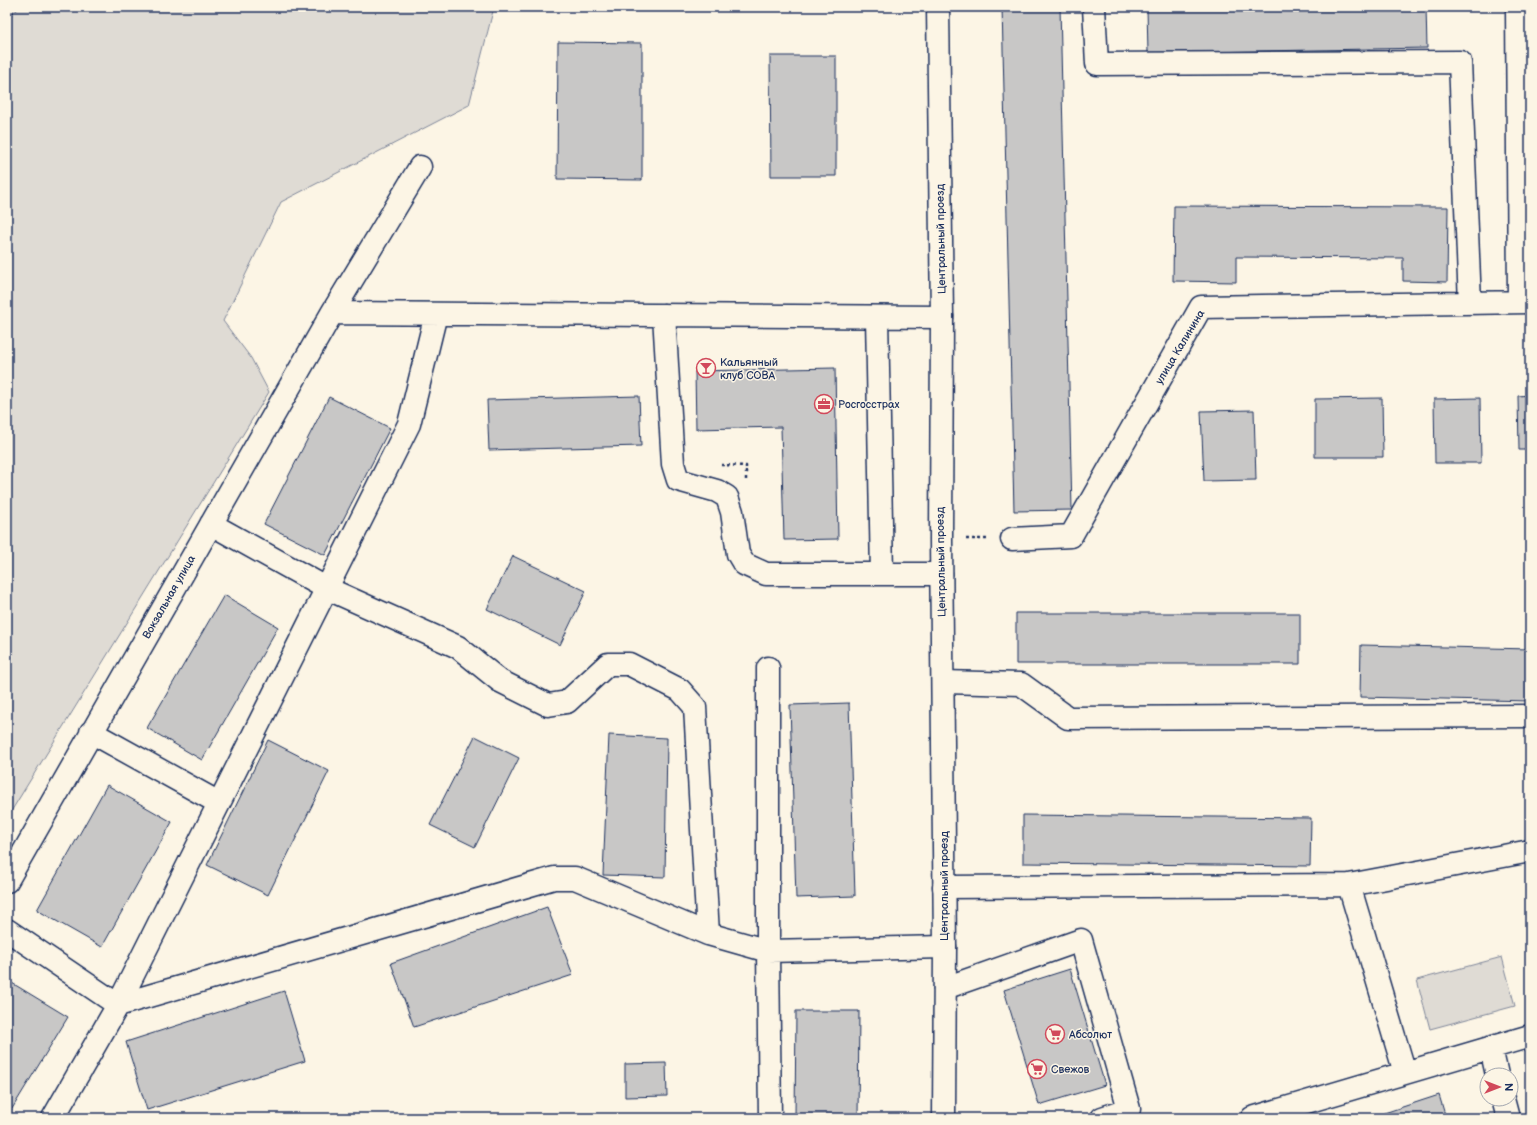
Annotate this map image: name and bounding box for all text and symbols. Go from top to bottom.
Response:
street label: Центральный проезд [934,184,948,294]
street label: улица Калинина [1153,307,1208,387]
place label: Кальянный клуб СОВА [720,356,778,382]
bar icon: Кальянный клуб СОВА [695,357,717,379]
office icon: Росгосстрах [813,393,835,415]
place label: Росгосстрах [838,398,899,411]
street label: Центральный проезд [934,507,948,617]
street label: Вокзальная улица [140,552,198,641]
street label: Центральный проезд [938,831,951,941]
supermarket icon: Абсолют [1044,1023,1066,1045]
place label: Абсолют [1068,1028,1112,1041]
supermarket icon: Свежов [1026,1058,1048,1080]
place label: Свежов [1051,1063,1090,1076]
north arrow [1479,1067,1519,1107]
text: N [1502,1083,1515,1091]

